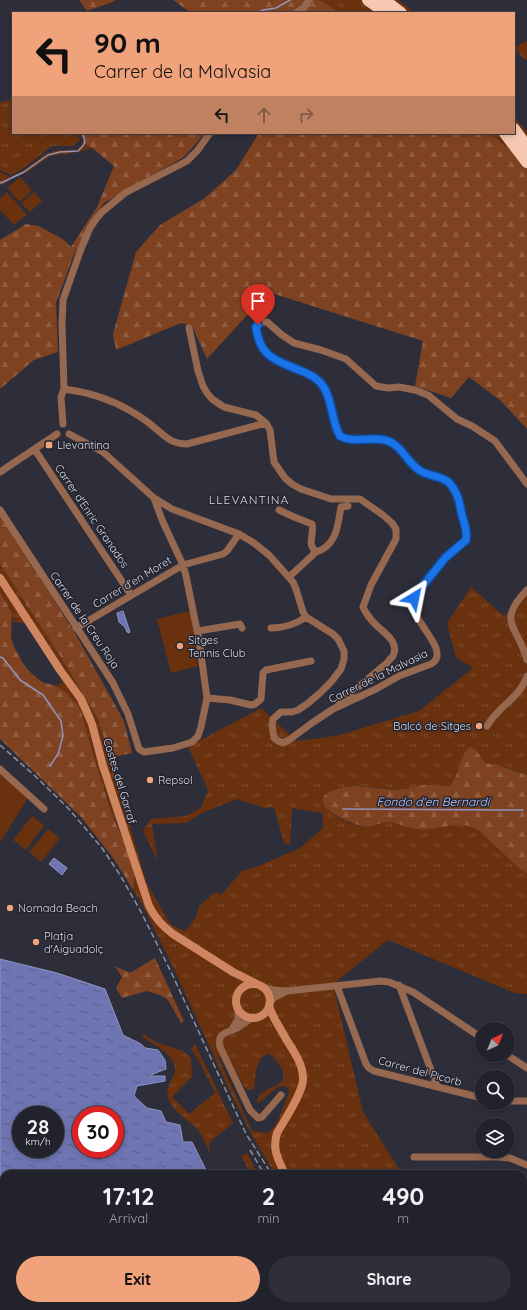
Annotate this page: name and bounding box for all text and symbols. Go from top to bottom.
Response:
text: 90 m [94,25,161,60]
icon: left [28,28,80,80]
text: Carrer de la Malvasia [94,60,271,83]
icon: left [211,104,233,126]
icon: ahead [253,104,275,126]
icon: right [295,104,317,126]
pin [241,284,275,325]
icon: arrive [247,290,269,312]
place label: Llevantina [57,438,109,452]
marker: Llevantina [44,440,54,450]
street label: Carrer d'Enric Granados [52,461,132,571]
district label: LLEVANTINA [209,492,289,507]
street label: Carrer d'en Moret [90,553,174,611]
street label: Carrer de la Creu Roja [47,569,123,671]
position arrow [393,577,435,619]
place label: Sitges Tennis Club [188,633,246,660]
marker: Sitges Tennis Club [175,641,185,651]
street label: Carrer de la Malvasia [326,646,430,706]
place label: Balcó de Sitges [393,719,471,733]
marker: Balcó de Sitges [474,721,484,731]
street label: Costes del Garraf [100,736,140,826]
place label: Repsol [158,773,193,787]
marker: Repsol [145,775,155,785]
water label: Fondo d'en Bernardí [377,794,492,809]
place label: Nomada Beach [18,901,98,915]
marker: Nomada Beach [5,903,15,913]
place label: Platja d'Aiguadolç [44,929,104,956]
marker: Platja d'Aiguadolç [31,937,41,947]
north arrow [475,1022,515,1062]
map controls [475,1022,515,1158]
street label: Carrer del Picorb [377,1053,464,1089]
button: search [475,1070,515,1110]
speed limit sign: 30 [72,1106,124,1158]
text: 28 [27,1114,49,1139]
button: layers [475,1118,515,1158]
text: km/h [25,1135,51,1148]
text: 17:12 [103,1181,155,1211]
text: 2 [262,1181,275,1211]
text: 490 [382,1181,424,1211]
text: Arrival [109,1210,148,1226]
text: min [257,1210,280,1226]
text: m [397,1210,409,1226]
button: Exit [16,1256,260,1302]
button: Share [268,1256,511,1302]

